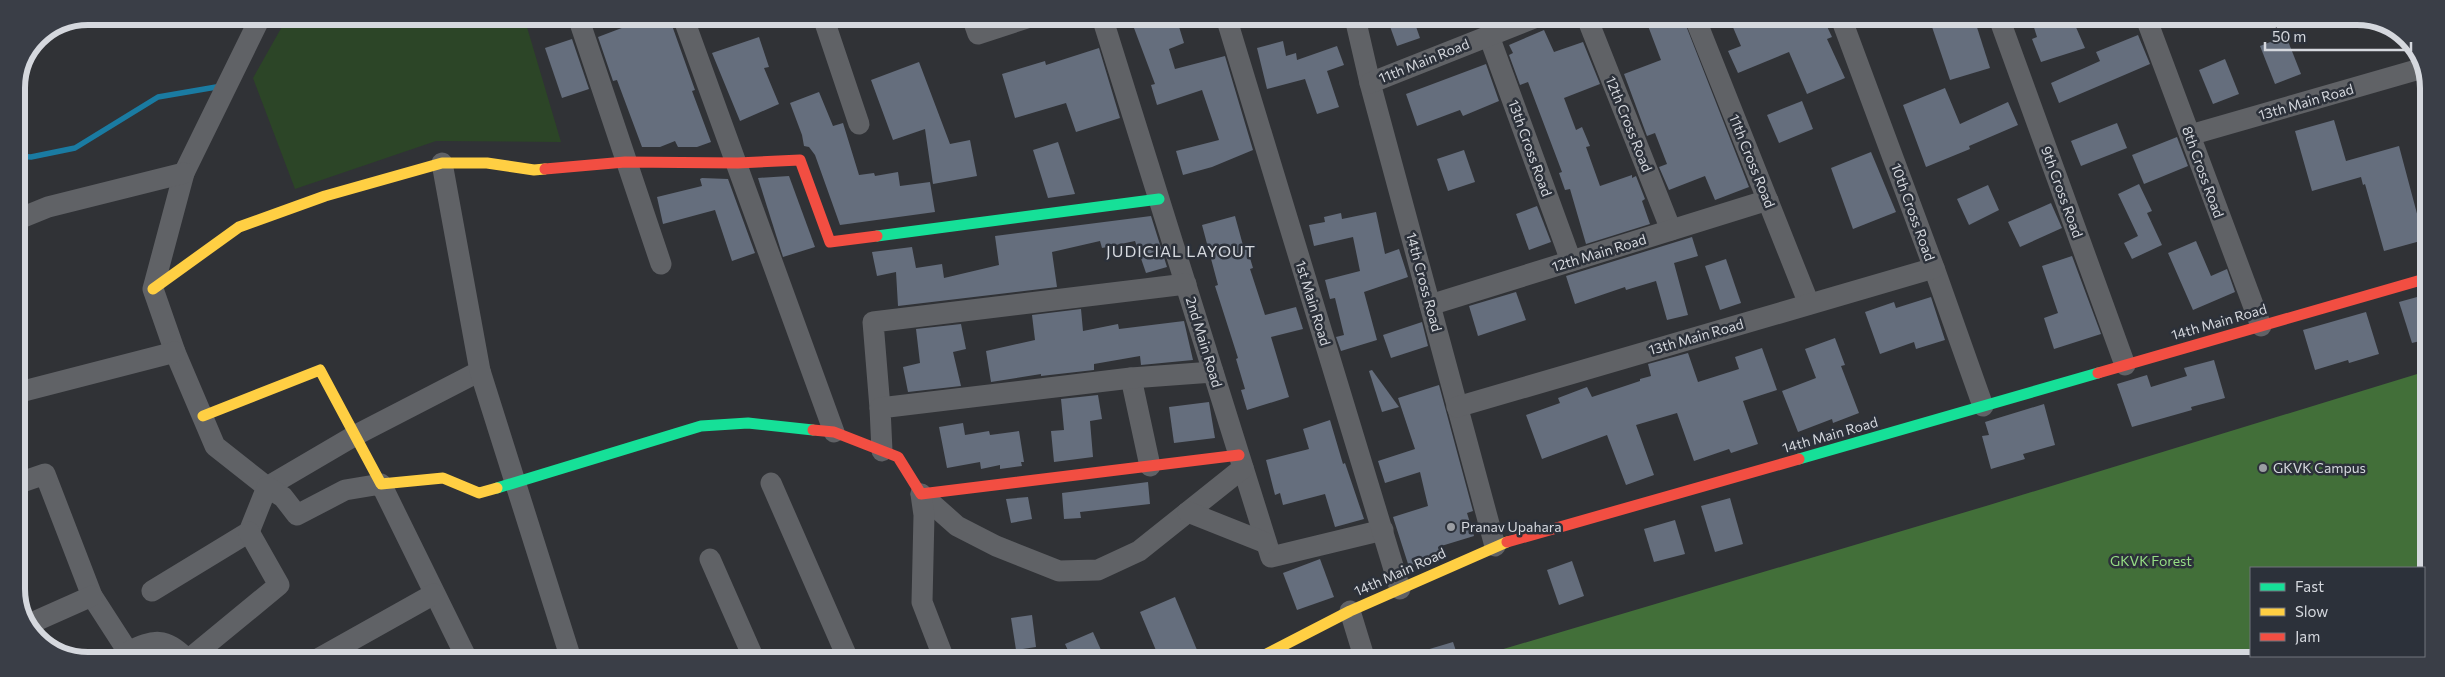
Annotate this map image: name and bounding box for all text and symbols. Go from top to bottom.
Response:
scale bar [2265,20,2411,52]
text: 50 m [2272,27,2306,45]
street label: 11th Main Road [1376,35,1472,86]
street label: 12th Cross Road [1603,74,1656,174]
street label: 13th Main Road [2256,80,2355,123]
street label: 13th Cross Road [1505,97,1556,199]
street label: 11th Cross Road [1726,111,1779,210]
street label: 8th Cross Road [2179,124,2228,220]
street label: 9th Cross Road [2038,144,2087,240]
street label: 10th Cross Road [1888,161,1939,263]
street label: 14th Cross Road [1403,230,1446,333]
street label: 12th Main Road [1550,230,1648,275]
district label: JUDICIAL LAYOUT [1106,241,1256,260]
street label: 1st Main Road [1292,258,1335,348]
street label: 2nd Main Road [1183,294,1226,389]
street label: 14th Main Road [2169,300,2269,343]
street label: 13th Main Road [1646,315,1745,358]
street label: 14th Main Road [1780,413,1880,456]
place label: GKVK Campus [2273,459,2366,476]
marker: GKVK Campus [2257,462,2269,474]
place label: Pranav Upahara [1461,518,1562,535]
marker: Pranav Upahara [1445,521,1457,533]
street label: 14th Main Road [1351,544,1448,599]
park label: GKVK Forest [2110,552,2192,569]
legend [2250,567,2425,657]
text: Fast [2295,577,2324,595]
text: Slow [2295,602,2328,620]
text: Jam [2295,627,2320,645]

